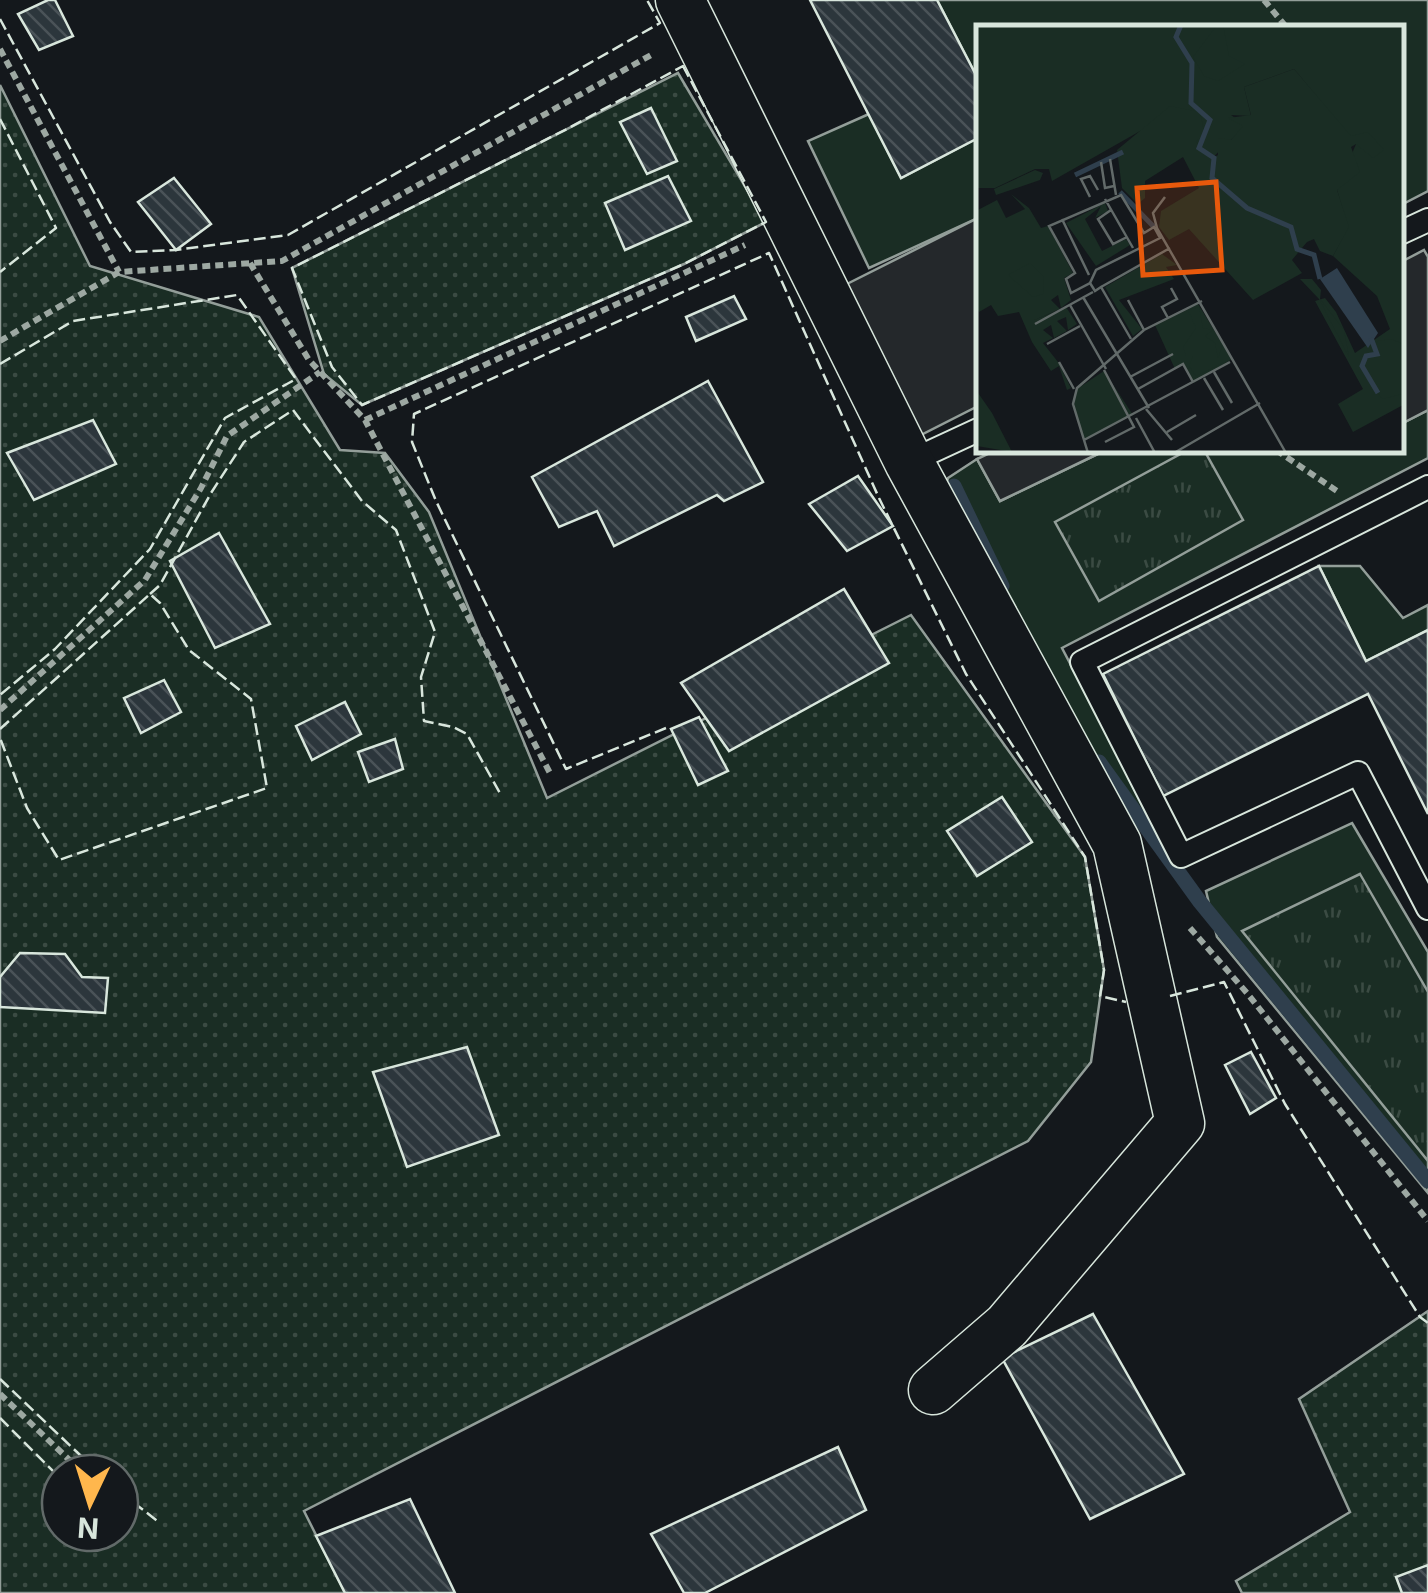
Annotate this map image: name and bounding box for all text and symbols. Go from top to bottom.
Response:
inset map [976,25,1403,452]
north arrow [40,1453,140,1553]
text: N [76,1510,100,1546]

